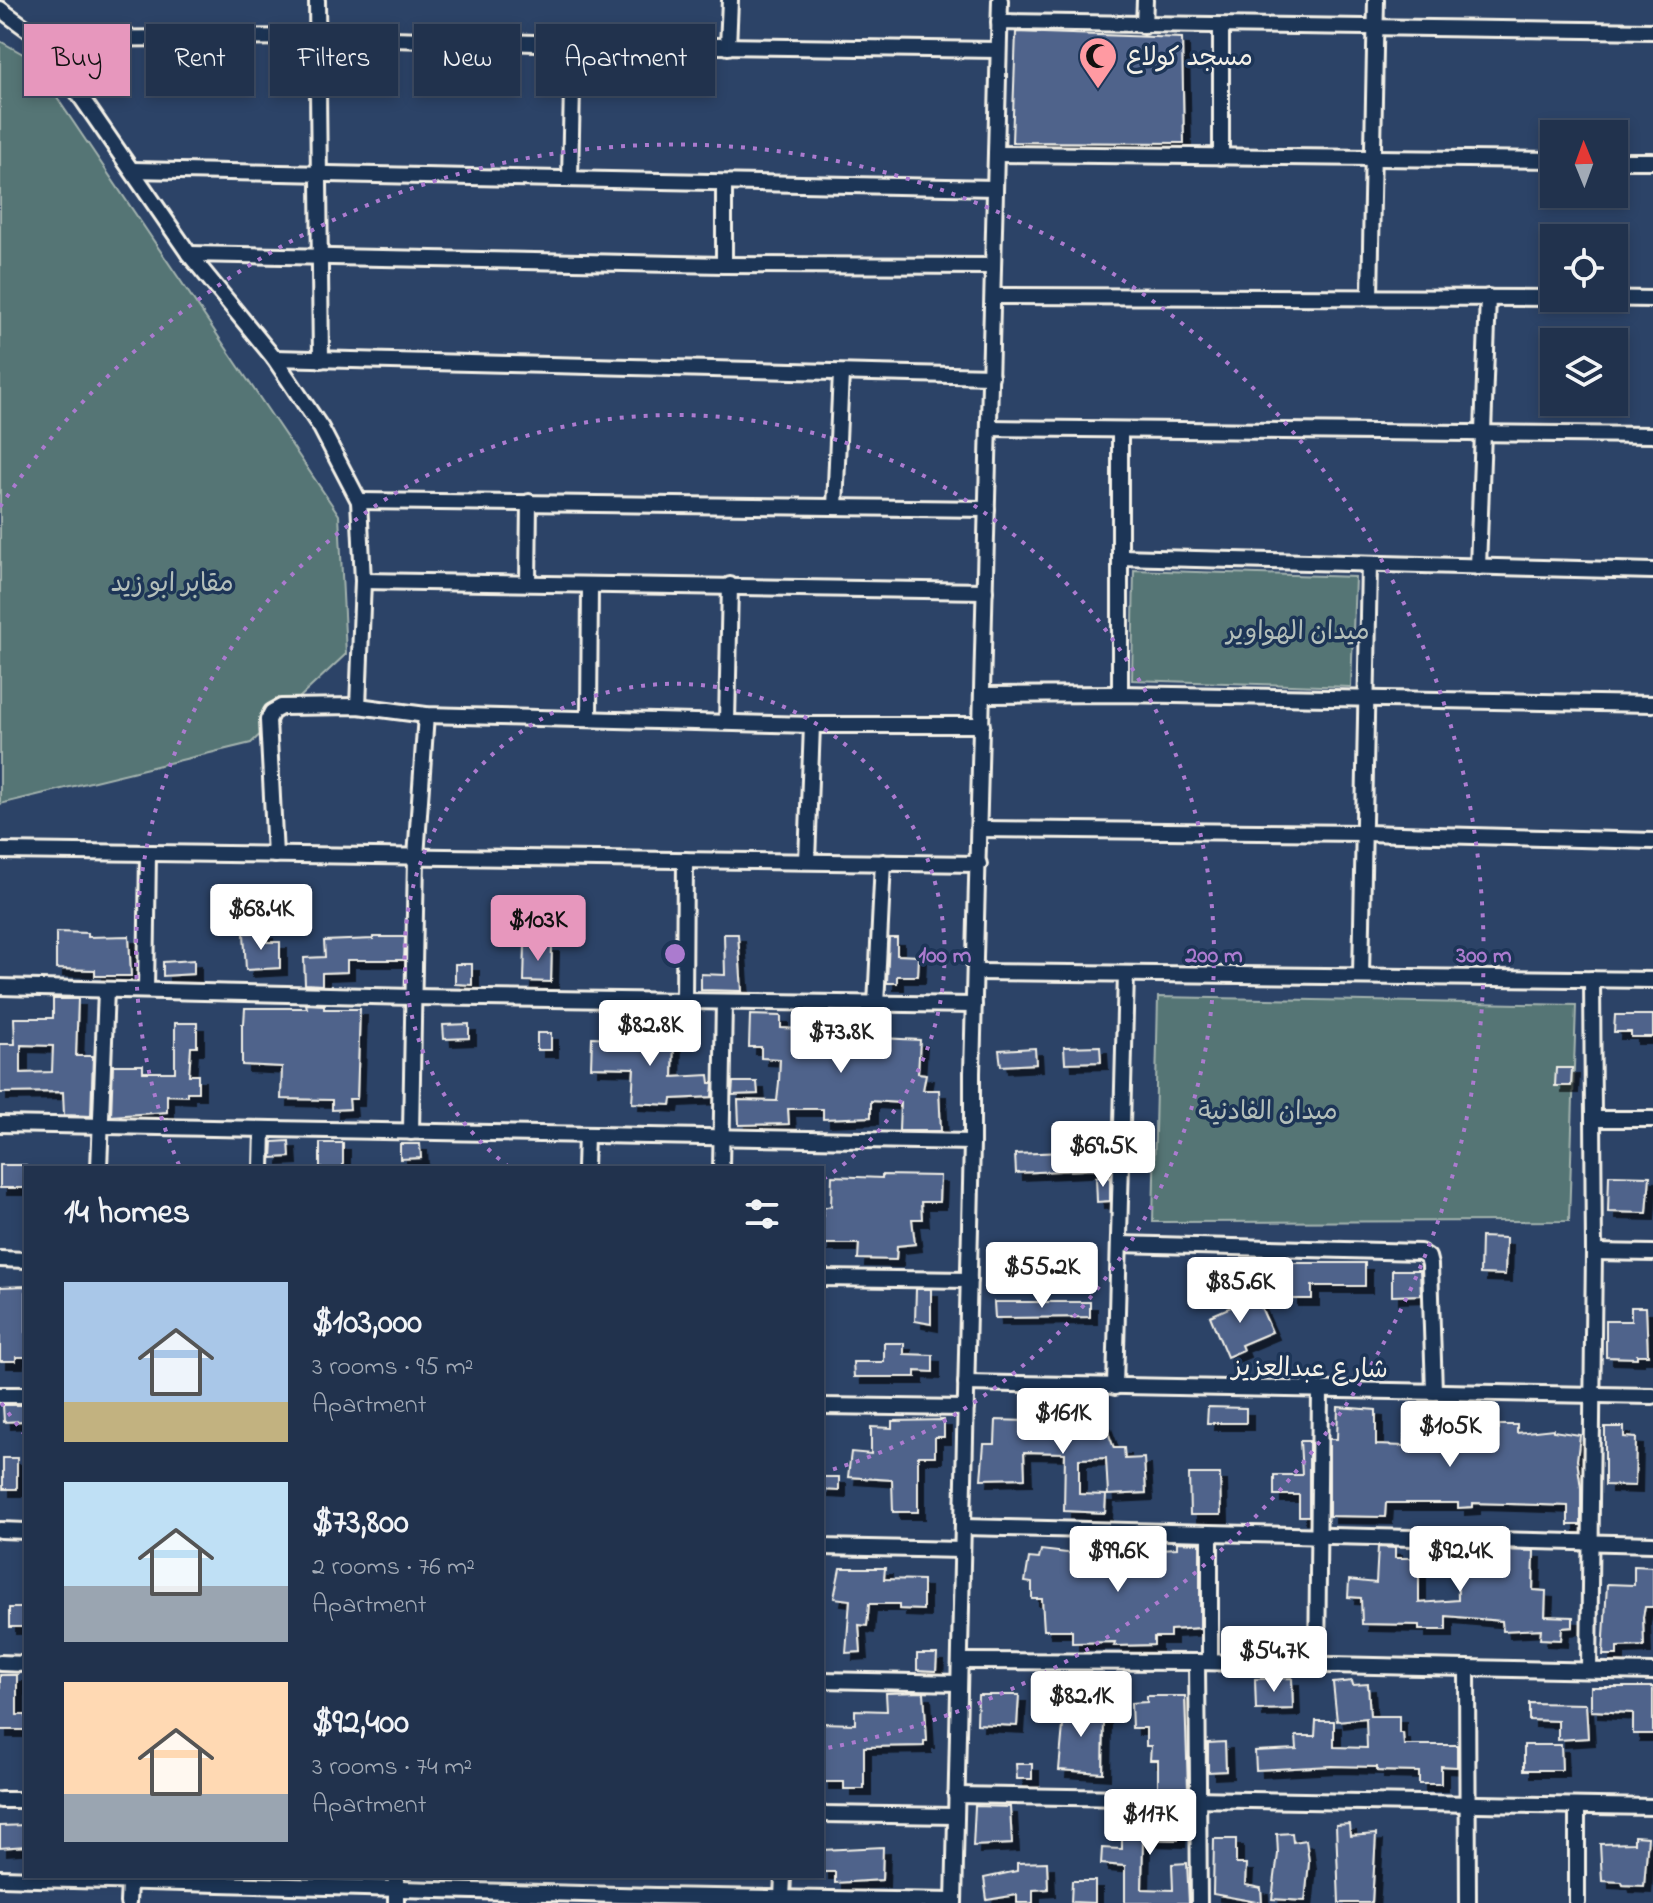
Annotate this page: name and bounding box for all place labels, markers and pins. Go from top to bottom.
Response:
mosque icon: مسجد كولاع [1077,35,1119,90]
place label: مسجد كولاع [1126,40,1253,78]
pin: $68.4K [196,884,326,952]
pin: $103K [482,895,594,963]
centre of rings [661,940,689,968]
pin: $82.8K [585,1000,715,1068]
pin: $73.8K [776,1007,906,1075]
pin: $69.5K [1038,1121,1168,1189]
pin: $55.2K [977,1242,1107,1310]
pin: $85.6K [1175,1257,1305,1325]
pin: $161K [1007,1388,1119,1456]
pin: $105K [1394,1401,1506,1469]
pin: $99.6K [1053,1526,1183,1594]
pin: $92.4K [1395,1526,1525,1594]
pin: $54.7K [1209,1626,1339,1694]
pin: $82.1K [1016,1671,1146,1739]
pin: $117K [1094,1789,1206,1857]

